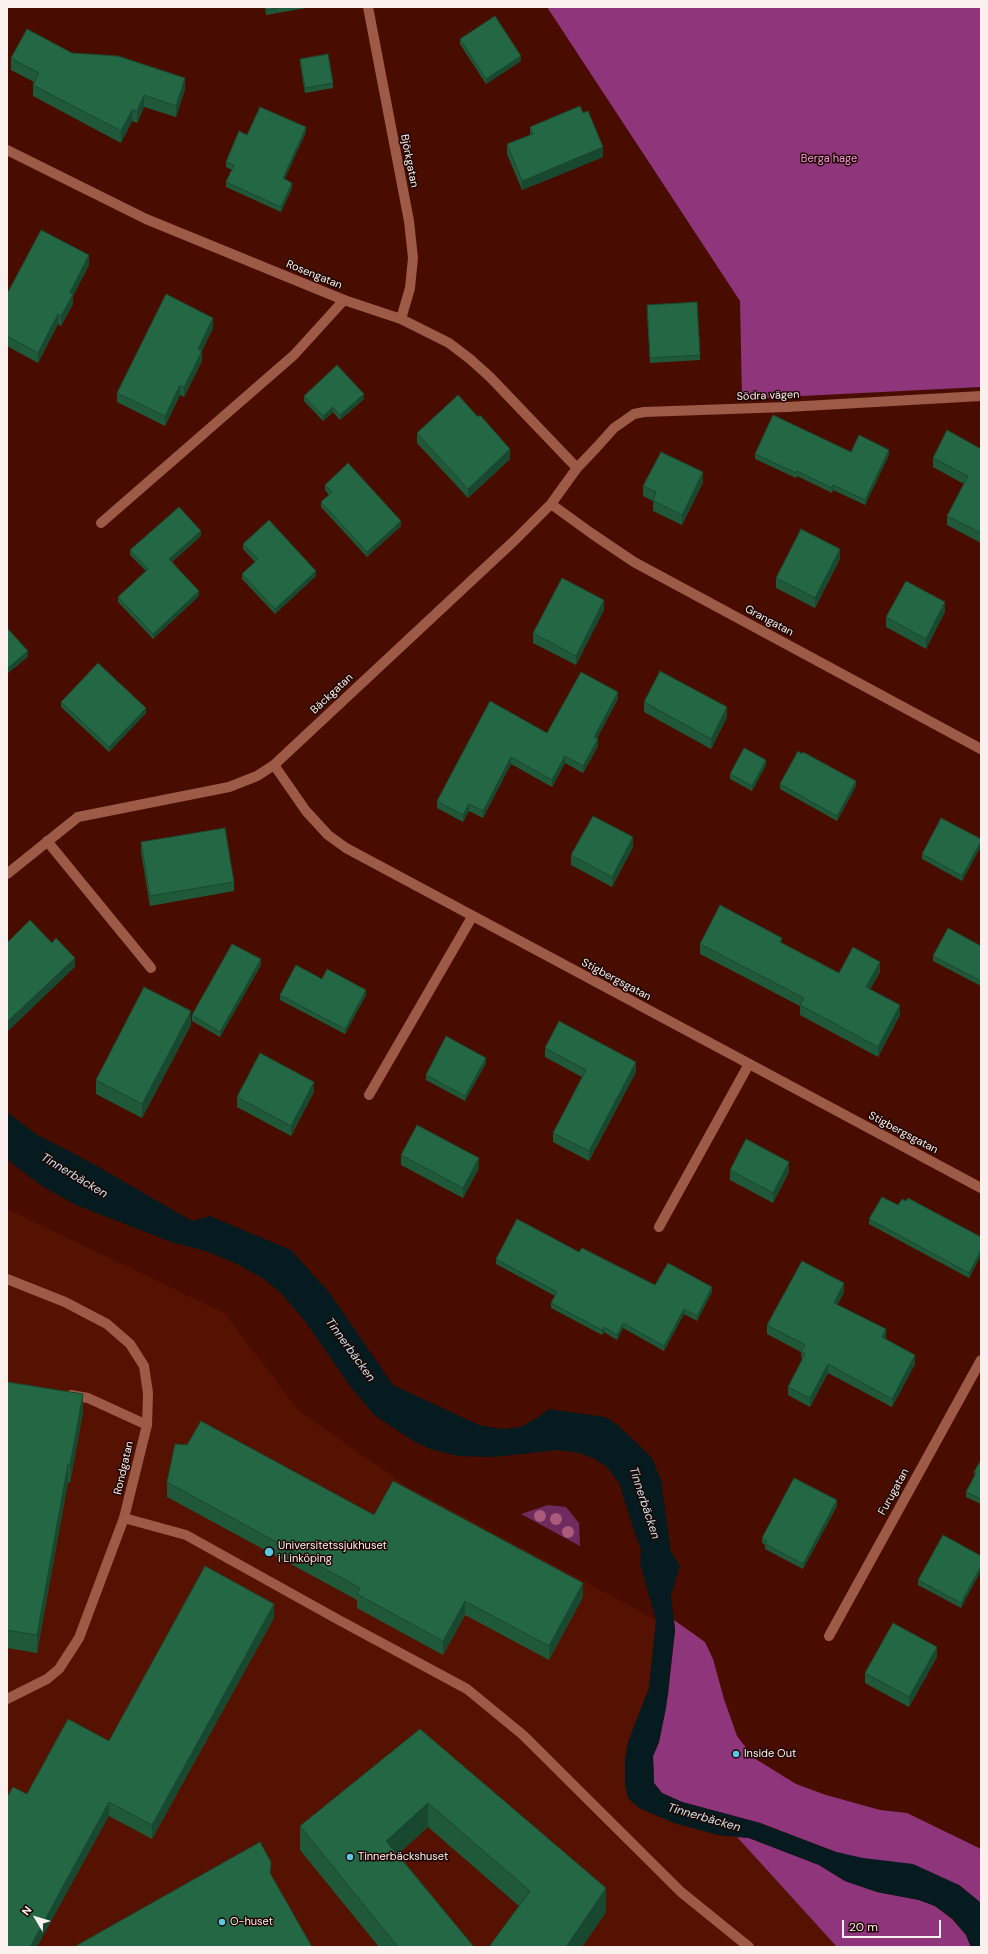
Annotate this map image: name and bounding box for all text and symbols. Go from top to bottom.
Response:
street label: Björkgatan [397,133,421,189]
park label: Berga hage [801,152,857,166]
street label: Rosengatan [284,258,344,292]
street label: Södra vägen [736,388,800,404]
street label: Grangatan [742,603,796,639]
street label: Bäckgatan [308,671,356,717]
street label: Stigbergsgatan [579,956,653,1004]
street label: Stigbergsgatan [866,1109,940,1157]
water label: Tinnerbäcken [38,1150,110,1202]
water label: Tinnerbäcken [322,1315,378,1385]
street label: Rondgatan [111,1440,137,1496]
water label: Tinnerbäcken [626,1465,662,1541]
street label: Furugatan [876,1466,912,1518]
place label: Universitetssjukhuset i Linköping [278,1539,387,1565]
marker: Universitetssjukhuset i Linköping [263,1546,275,1558]
place label: Inside Out [744,1747,796,1761]
marker: Inside Out [731,1749,741,1759]
water label: Tinnerbäcken [666,1801,742,1835]
place label: Tinnerbäckshuset [358,1850,448,1864]
marker: Tinnerbäckshuset [345,1852,355,1862]
north arrow [16,1898,56,1938]
text: N [19,1903,35,1918]
scale bar [844,1912,943,1938]
place label: O-huset [230,1915,273,1929]
marker: O-huset [217,1917,227,1927]
text: 20 m [849,1919,878,1935]

